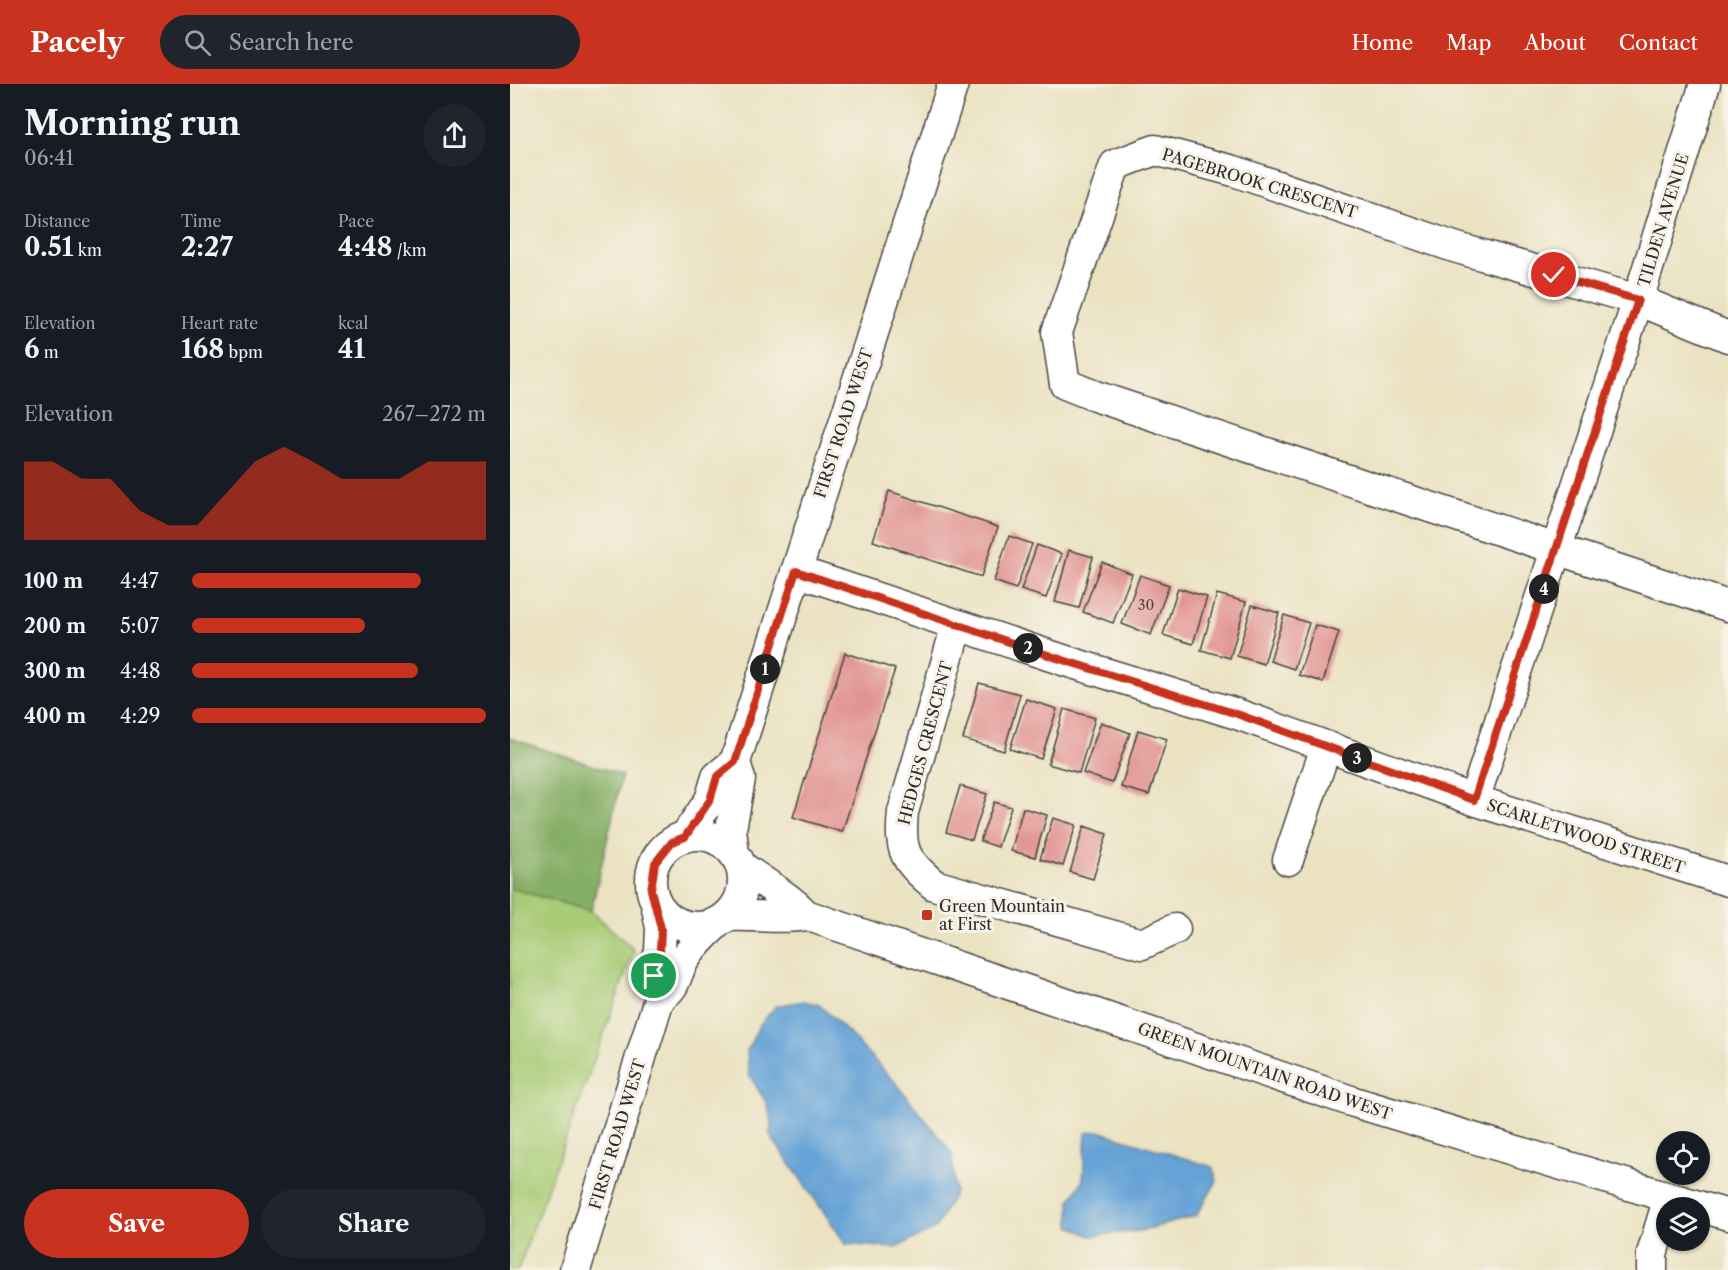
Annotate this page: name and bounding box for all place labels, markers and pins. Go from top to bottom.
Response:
pin [1528,249,1579,300]
pin: 4 [1529,574,1559,604]
pin: 2 [1013,633,1043,663]
pin: 1 [750,654,780,684]
pin: 3 [1342,743,1372,773]
place label: Green Mountain at First [939,896,1065,934]
marker: Green Mountain at First [920,908,934,922]
pin [628,950,679,1001]

